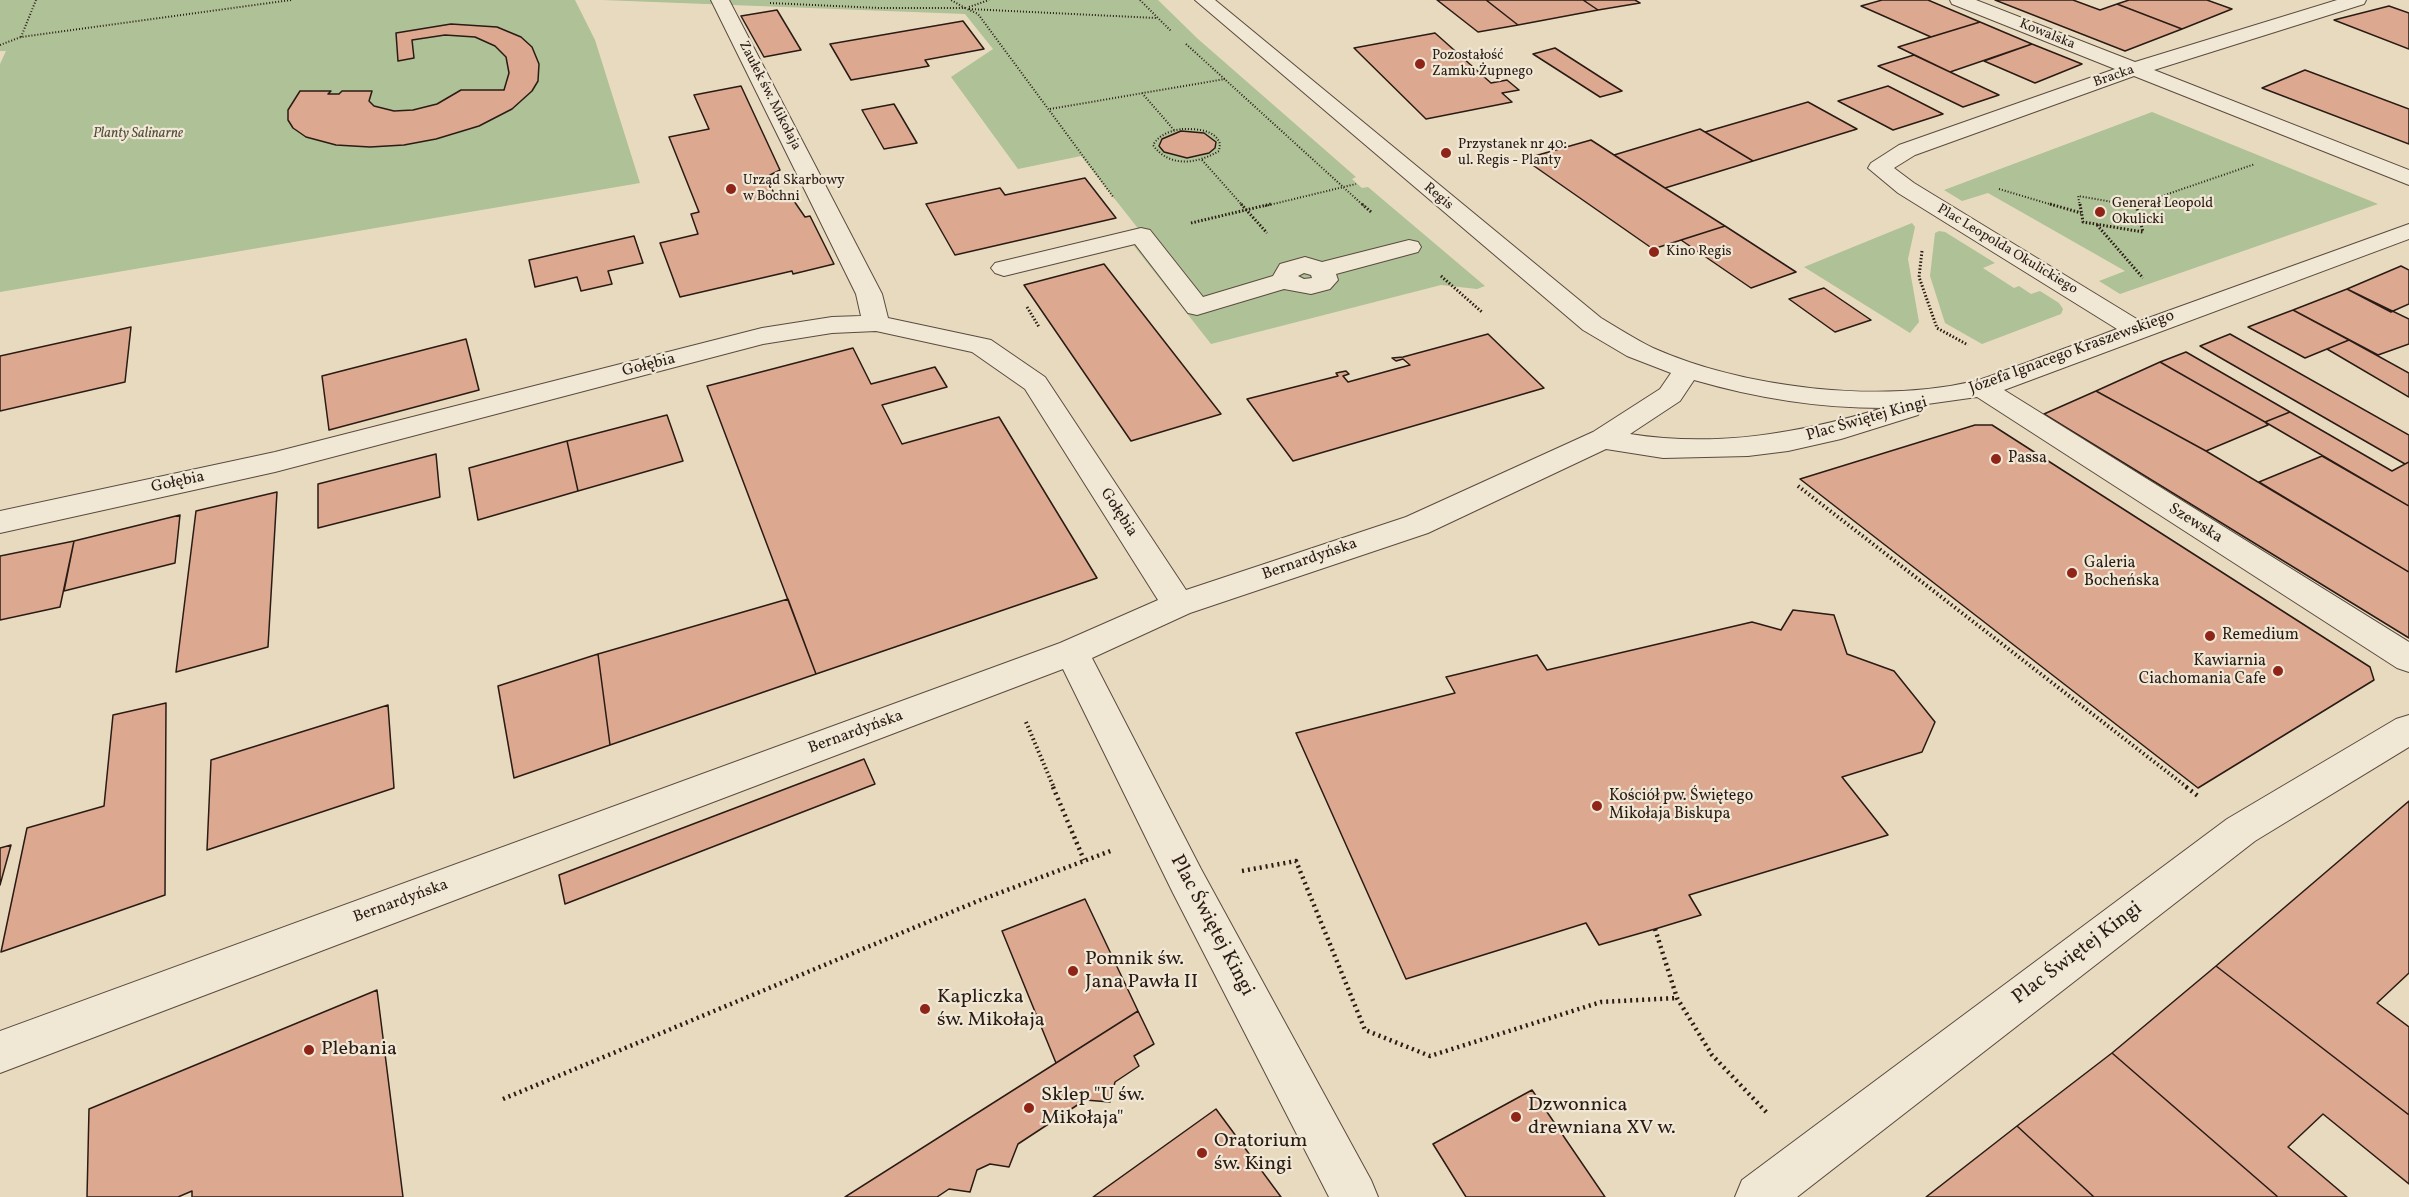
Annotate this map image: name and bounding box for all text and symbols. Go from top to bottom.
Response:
street label: Kowalska [2017,16,2077,54]
street label: Zaułek św. Mikołaja [734,39,804,153]
place label: Pozostałość Zamku Żupnego [1432,48,1533,80]
marker: Pozostałość Zamku Żupnego [1413,57,1427,71]
street label: Bracka [2091,62,2137,92]
park label: Planty Salinarne [93,126,183,142]
place label: Przystanek nr 40: ul. Regis - Planty [1458,137,1567,170]
marker: Przystanek nr 40: ul. Regis - Planty [1439,146,1453,160]
place label: Urząd Skarbowy w Bochni [743,173,845,206]
street label: Regis [1420,180,1456,214]
marker: Urząd Skarbowy w Bochni [724,182,738,196]
place label: Generał Leopold Okulicki [2112,196,2213,228]
street label: Plac Leopolda Okulickiego [1934,201,2080,299]
marker: Generał Leopold Okulicki [2093,205,2107,219]
place label: Kino Regis [1666,244,1732,260]
marker: Kino Regis [1647,245,1661,259]
street label: Józefa Ignacego Kraszewskiego [1967,307,2177,399]
street label: Gołębia [621,350,677,382]
street label: Plac Świętej Kingi [1804,394,1930,446]
place label: Passa [2008,449,2047,469]
marker: Passa [1989,452,2003,466]
street label: Gołębia [150,468,206,498]
street label: Gołębia [1095,485,1141,541]
street label: Szewska [2164,500,2226,548]
street label: Bernardyńska [1260,535,1360,585]
place label: Galeria Bocheńska [2084,554,2159,592]
marker: Galeria Bocheńska [2065,566,2079,580]
place label: Remedium [2222,626,2299,646]
marker: Remedium [2203,629,2217,643]
place label: Kawiarnia Ciachomania Cafe [2139,652,2266,690]
marker: Kawiarnia Ciachomania Cafe [2271,664,2285,678]
street label: Bernardyńska [806,707,906,759]
place label: Kościół pw. Świętego Mikołaja Biskupa [1609,787,1753,825]
marker: Kościół pw. Świętego Mikołaja Biskupa [1590,799,1604,813]
street label: Plac Świętej Kingi [1164,851,1258,1001]
street label: Bernardyńska [351,876,451,928]
street label: Plac Świętej Kingi [2008,897,2148,1011]
place label: Pomnik św. Jana Pawła II [1085,948,1198,995]
marker: Pomnik św. Jana Pawła II [1066,964,1080,978]
place label: Kapliczka św. Mikołaja [937,986,1045,1033]
marker: Kapliczka św. Mikołaja [918,1002,932,1016]
place label: Plebania [321,1038,397,1062]
marker: Plebania [302,1043,316,1057]
place label: Sklep "U św. Mikołaja" [1041,1084,1145,1131]
place label: Dzwonnica drewniana XV w. [1528,1094,1676,1141]
marker: Sklep "U św. Mikołaja" [1022,1101,1036,1115]
marker: Dzwonnica drewniana XV w. [1509,1110,1523,1124]
place label: Oratorium św. Kingi [1214,1130,1307,1177]
marker: Oratorium św. Kingi [1195,1146,1209,1160]

